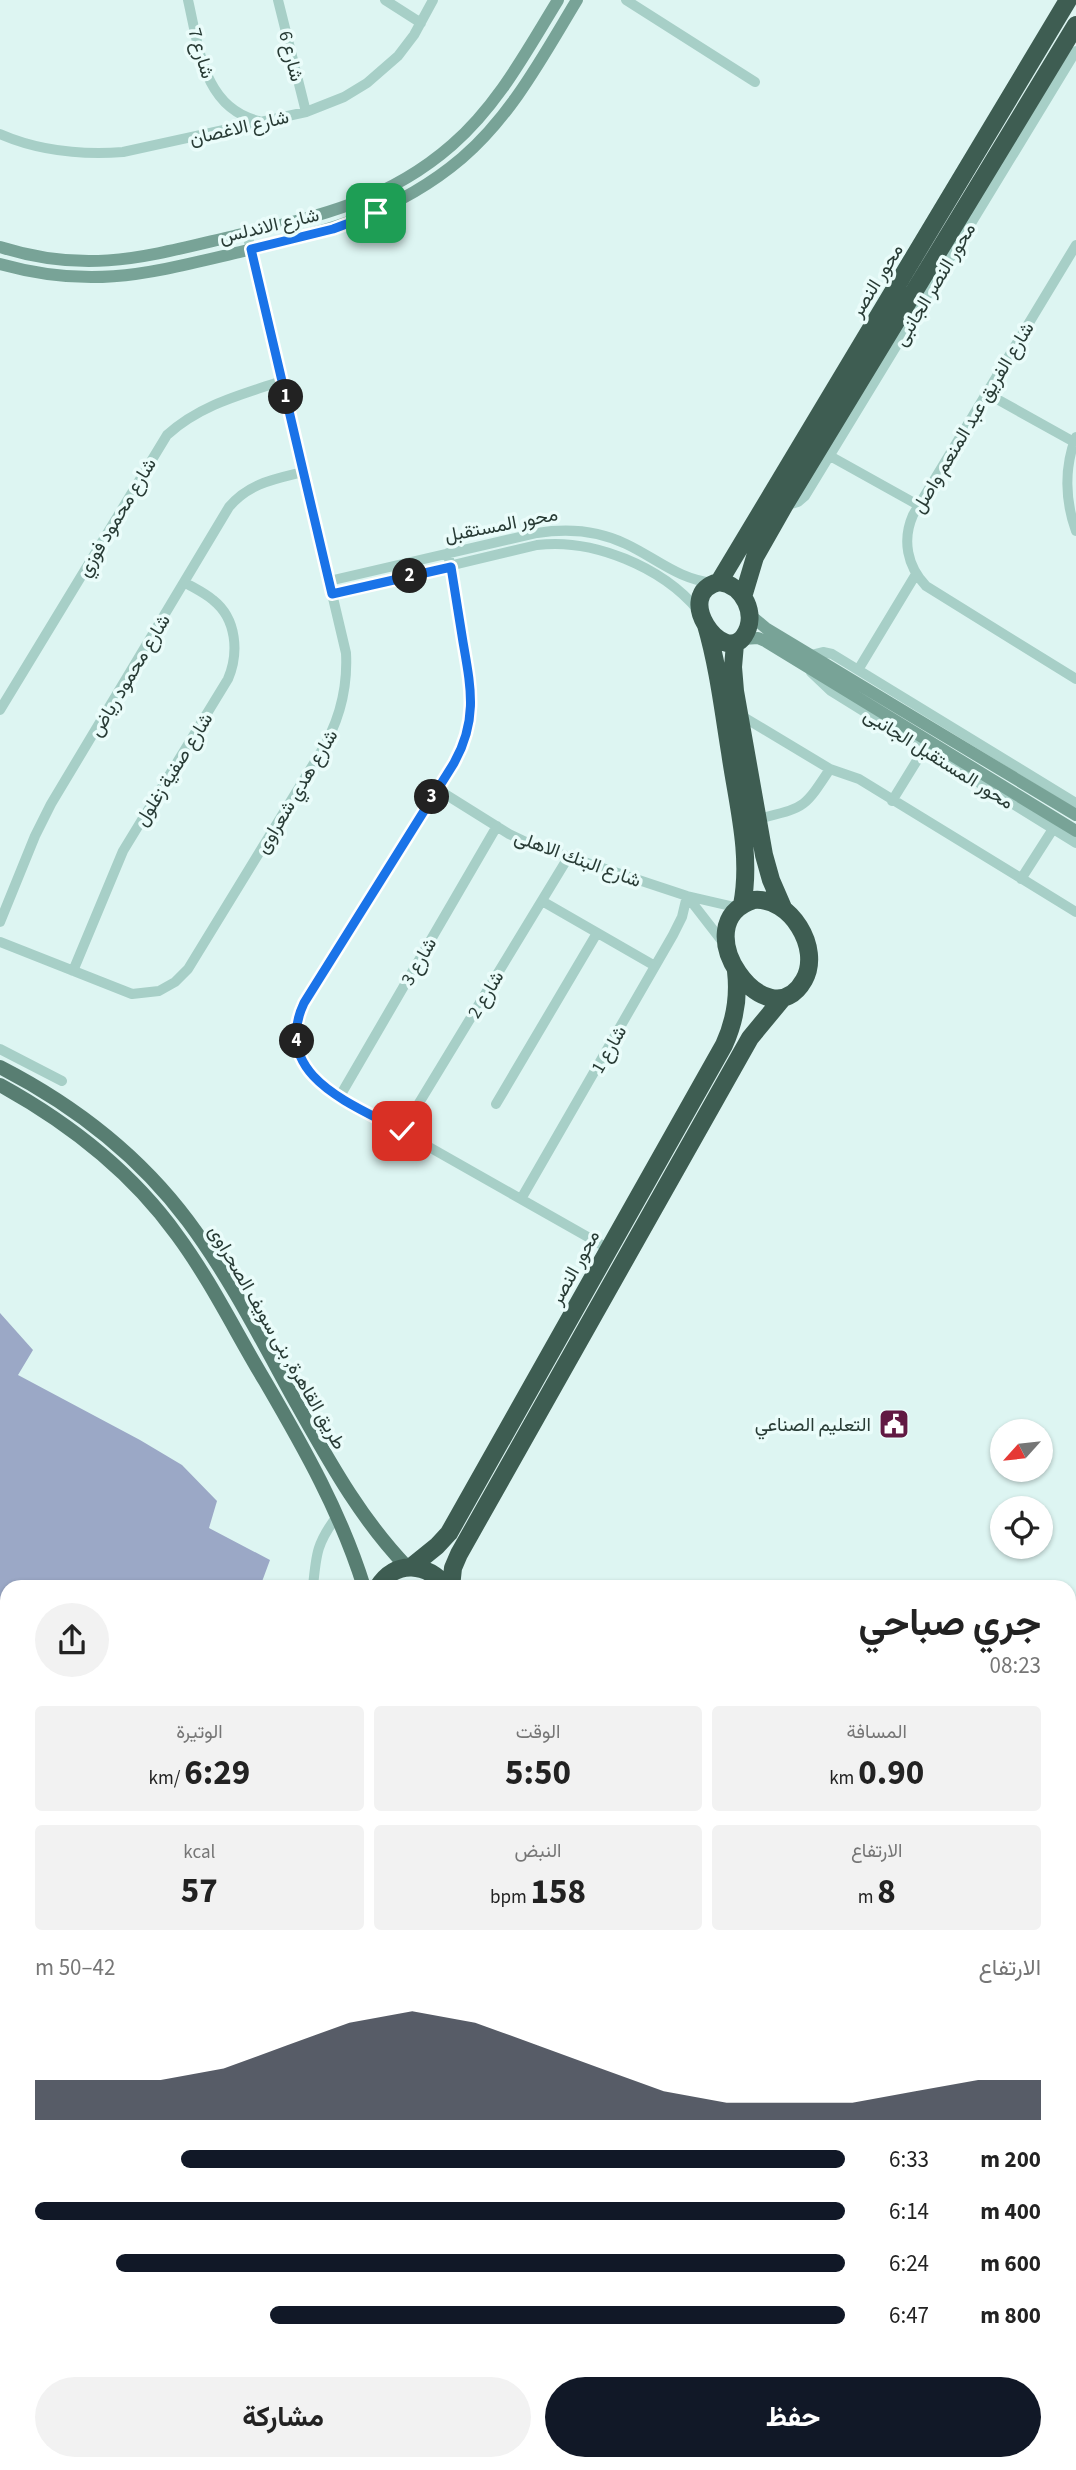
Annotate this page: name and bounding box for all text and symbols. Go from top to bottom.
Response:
street label: شارع 7 [180,25,221,82]
street label: شارع 6 [271,28,310,85]
street label: شارع الاغصان [187,104,292,153]
pin [346,183,406,243]
icon: arrive [357,194,395,232]
street label: شارع الاندلس [217,202,322,251]
street label: محور النصر الجانبى [888,218,983,352]
street label: محور النصر [844,239,910,323]
street label: شارع الفريق عبد المنعم واصل [905,317,1041,519]
pin: 1 [268,380,304,414]
text: 1 [280,383,291,410]
street label: شارع محمود فوزي [71,453,164,583]
street label: محور المستقبل [442,501,560,550]
pin: 2 [392,558,428,594]
text: 2 [404,562,415,589]
street label: شارع محمود رياض [83,609,178,742]
street label: محور المستقبل الجانبى [858,702,1018,816]
street label: شارع صفية زغلول [129,708,220,832]
street label: شارع هدي شعراوى [249,725,346,860]
pin: 3 [414,780,450,814]
text: 3 [426,783,437,810]
street label: شارع البنك الاهلى [510,824,644,895]
street label: شارع 3 [395,933,444,991]
street label: شارع 2 [461,966,511,1024]
street label: شارع 1 [585,1021,634,1079]
pin: 4 [280,1024,314,1058]
text: 4 [291,1027,302,1054]
pin [372,1101,432,1161]
icon: check [383,1112,421,1150]
street label: طريق القاهرة, بنى سويف الصحراوى [201,1220,352,1455]
street label: محور النصر [543,1225,607,1311]
public building icon: التعليم الصناعي [877,1407,911,1441]
place label: التعليم الصناعي [755,1412,871,1440]
north arrow [990,1419,1054,1482]
map controls [990,1419,1053,1559]
button: locate [990,1496,1053,1559]
text: جري صباحي [858,1596,1041,1650]
button: share [35,1603,109,1677]
text: 08:23 [990,1649,1041,1682]
text: الوتيرة [176,1719,223,1746]
text: الوقت [516,1719,560,1746]
text: المسافة [847,1719,907,1746]
text: 6:29 [184,1748,250,1798]
text: 5:50 [505,1748,571,1798]
text: 0.90 [858,1748,924,1798]
text: /km [149,1765,184,1792]
text: km [829,1765,858,1792]
text: النبض [515,1838,562,1865]
text: الارتفاع [851,1838,902,1865]
text: kcal [183,1839,215,1866]
text: 57 [181,1866,218,1916]
text: 158 [531,1867,586,1917]
text: 8 [877,1867,896,1917]
text: bpm [490,1884,531,1911]
text: m [858,1884,877,1911]
text: 42–50 m [35,1951,115,1984]
text: الارتفاع [979,1951,1041,1984]
text: 6:33 [889,2143,929,2176]
text: 200 m [980,2143,1041,2176]
text: 6:14 [889,2195,929,2228]
text: 400 m [980,2195,1041,2228]
text: 6:24 [889,2247,929,2280]
text: 600 m [980,2247,1041,2280]
text: 6:47 [889,2299,929,2332]
text: 800 m [980,2299,1041,2332]
button: مشاركة [35,2377,531,2457]
button: حفظ [545,2377,1041,2457]

